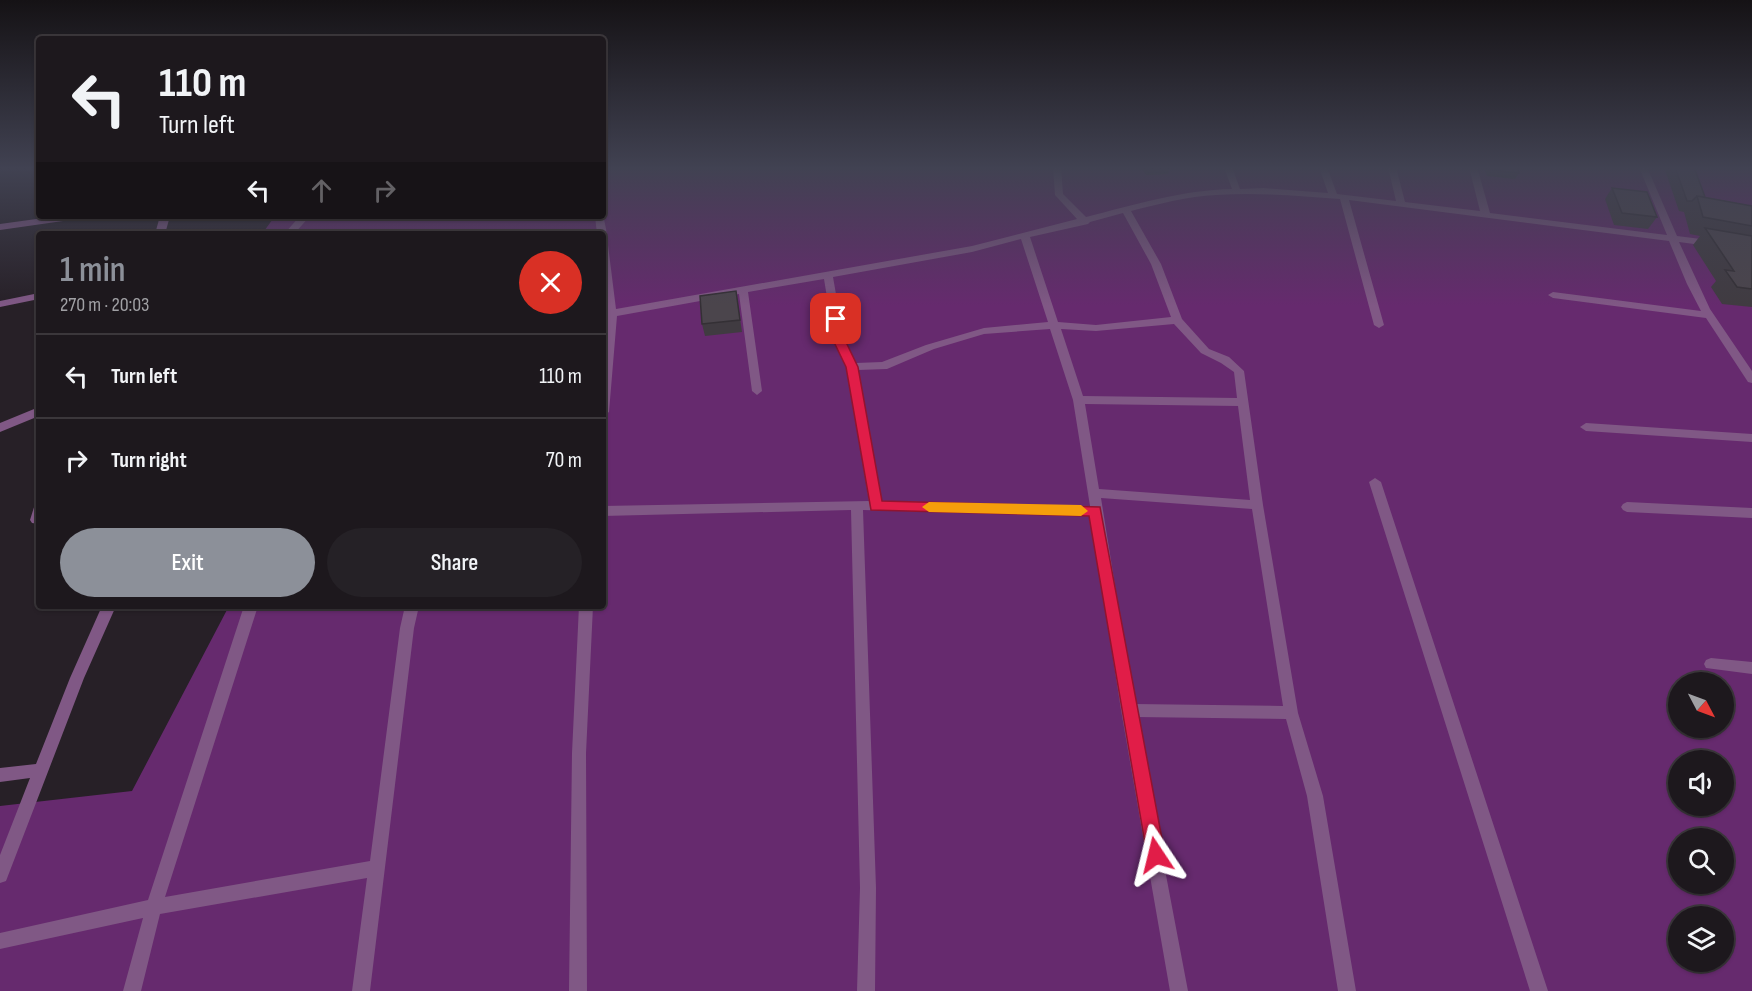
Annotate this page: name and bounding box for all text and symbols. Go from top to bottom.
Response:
text: 110 m [159,58,246,109]
icon: left [60,60,138,138]
text: Turn left [159,109,235,141]
icon: left [242,174,275,207]
icon: ahead [305,174,338,207]
icon: right [368,174,401,207]
text: 1 min [60,249,125,292]
button: close [519,251,582,314]
text: 270 m · 20:03 [60,293,149,317]
pin [810,293,861,344]
icon: arrive [819,302,852,335]
icon: left [60,360,93,393]
text: Turn left [111,363,177,390]
text: 110 m [539,363,582,390]
icon: right [60,444,93,477]
text: Turn right [111,447,187,474]
text: 70 m [546,447,582,474]
button: Exit [60,528,315,597]
button: Share [327,528,582,597]
north arrow [1668,672,1734,738]
map controls [1668,672,1734,972]
button: sound [1668,750,1734,816]
position arrow [1124,823,1188,887]
button: search [1668,828,1734,894]
button: layers [1668,906,1734,972]

